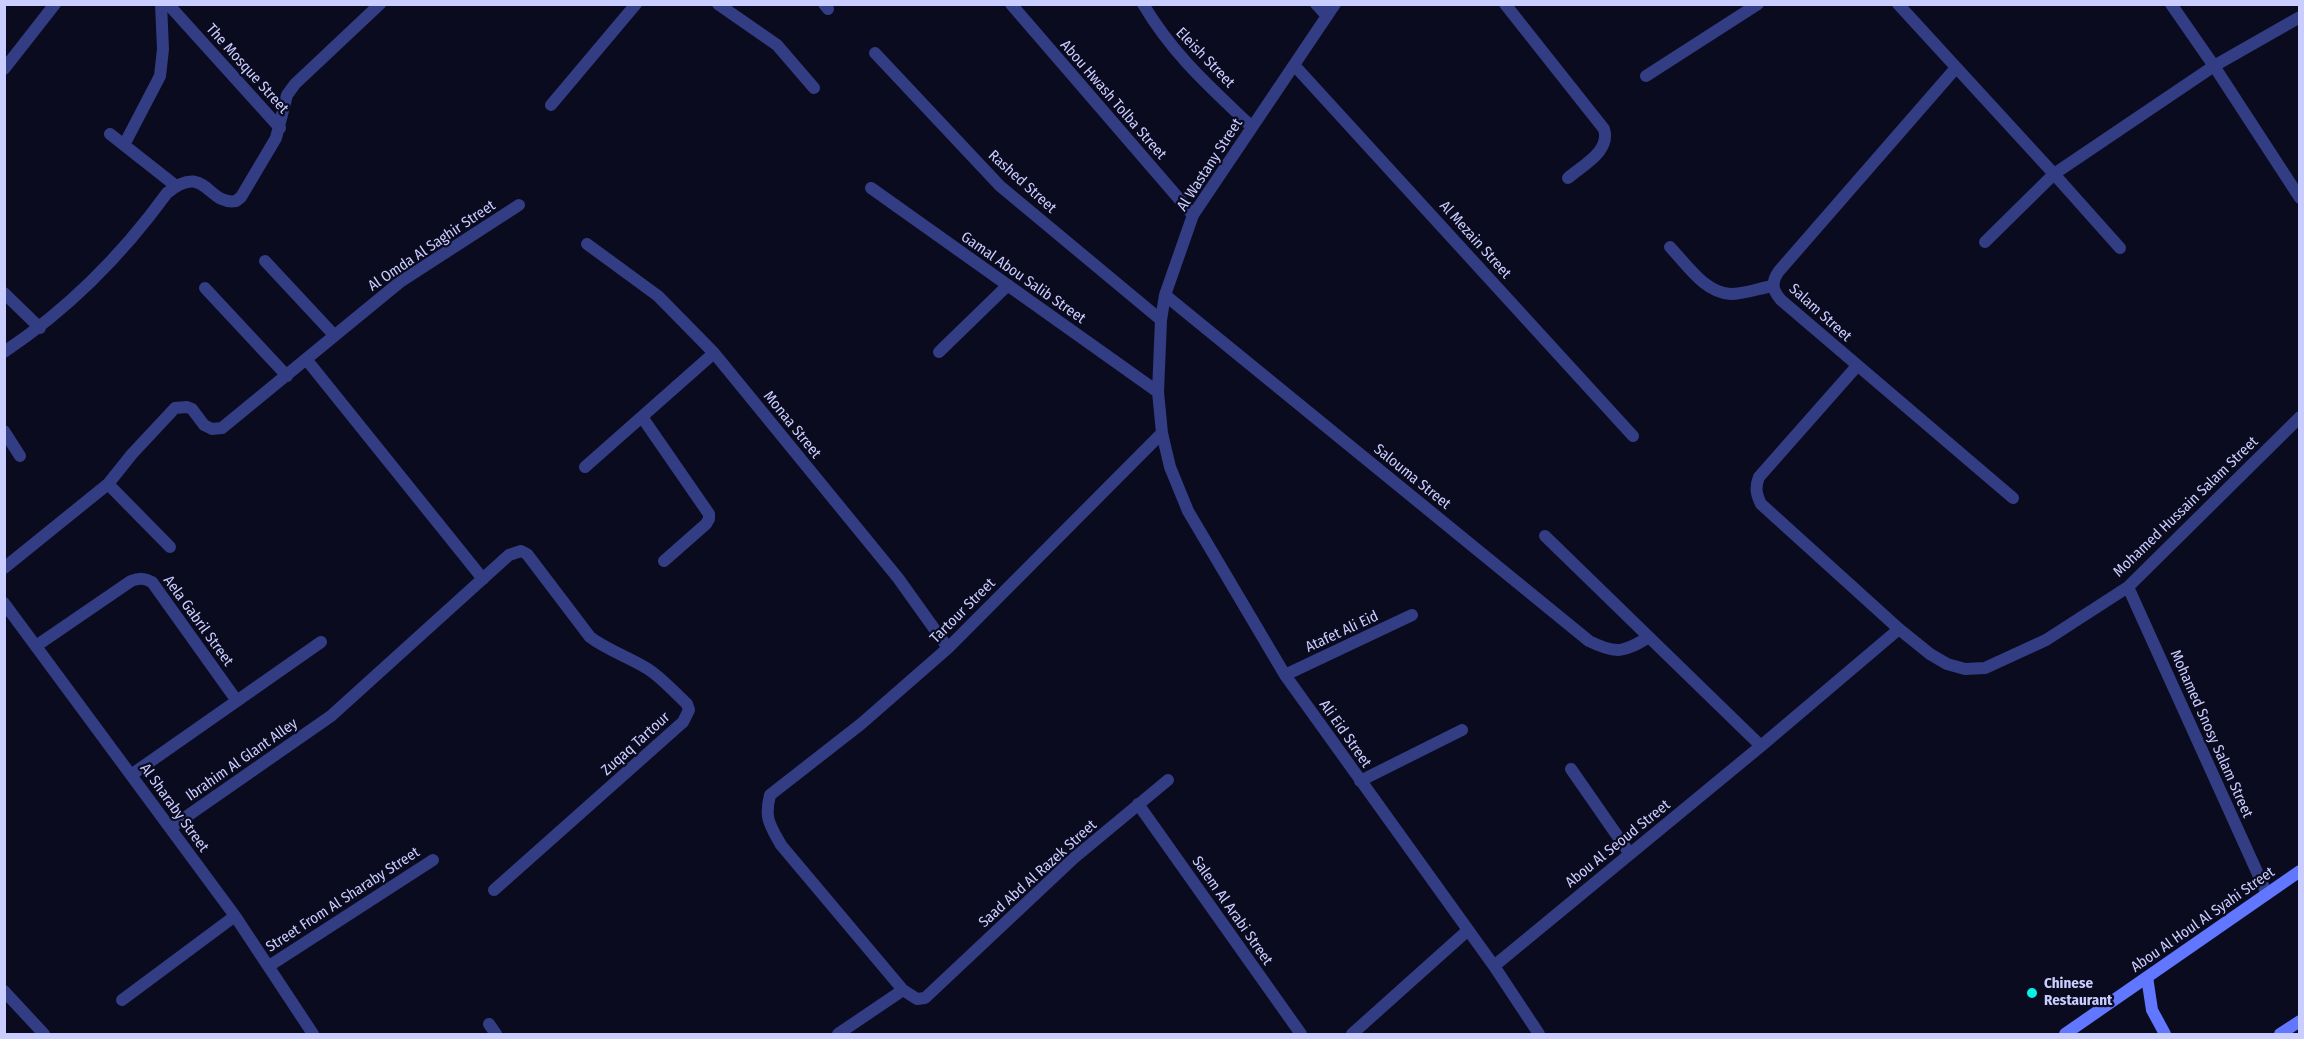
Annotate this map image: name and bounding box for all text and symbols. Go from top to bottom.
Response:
street label: The Mosque Street [202,20,292,118]
street label: Eleish Street [1172,24,1238,92]
street label: Abou Hwash Tolba Street [1056,37,1170,163]
street label: Al Wastany Street [1173,115,1247,215]
street label: Rashed Street [984,147,1060,217]
street label: Al Omda Al Saghir Street [365,197,499,295]
street label: Al Mezain Street [1435,197,1515,283]
street label: Gamal Abou Salib Street [957,228,1089,328]
street label: Salam Street [1785,280,1855,346]
street label: Monaa Street [759,388,825,462]
street label: Mohamed Hussain Salam Street [2110,433,2262,581]
street label: Salouma Street [1370,441,1454,513]
street label: Aela Gabril Street [159,572,237,670]
street label: Tartour Street [927,575,999,647]
street label: Atafet Ali Eid [1303,607,1381,657]
street label: Mohamed Snosy Salam Street [2166,647,2256,821]
street label: Ali Eid Street [1315,697,1375,771]
street label: Zuqaq Tartour [598,709,674,779]
street label: Ibrahim Al Glant Alley [183,715,301,805]
street label: Al Sharaby Street [136,760,212,856]
street label: Abou Al Seoud Street [1562,796,1674,892]
street label: Saad Abd Al Razek Street [975,816,1101,932]
street label: Street From Al Sharaby Street [263,844,423,956]
street label: Salem Al Arabi Street [1188,853,1276,969]
street label: Abou Al Houl Al Syahi Street [2128,863,2278,977]
place label: Chinese Restaurant [2044,975,2112,1010]
marker: Chinese Restaurant [2025,986,2039,1000]

